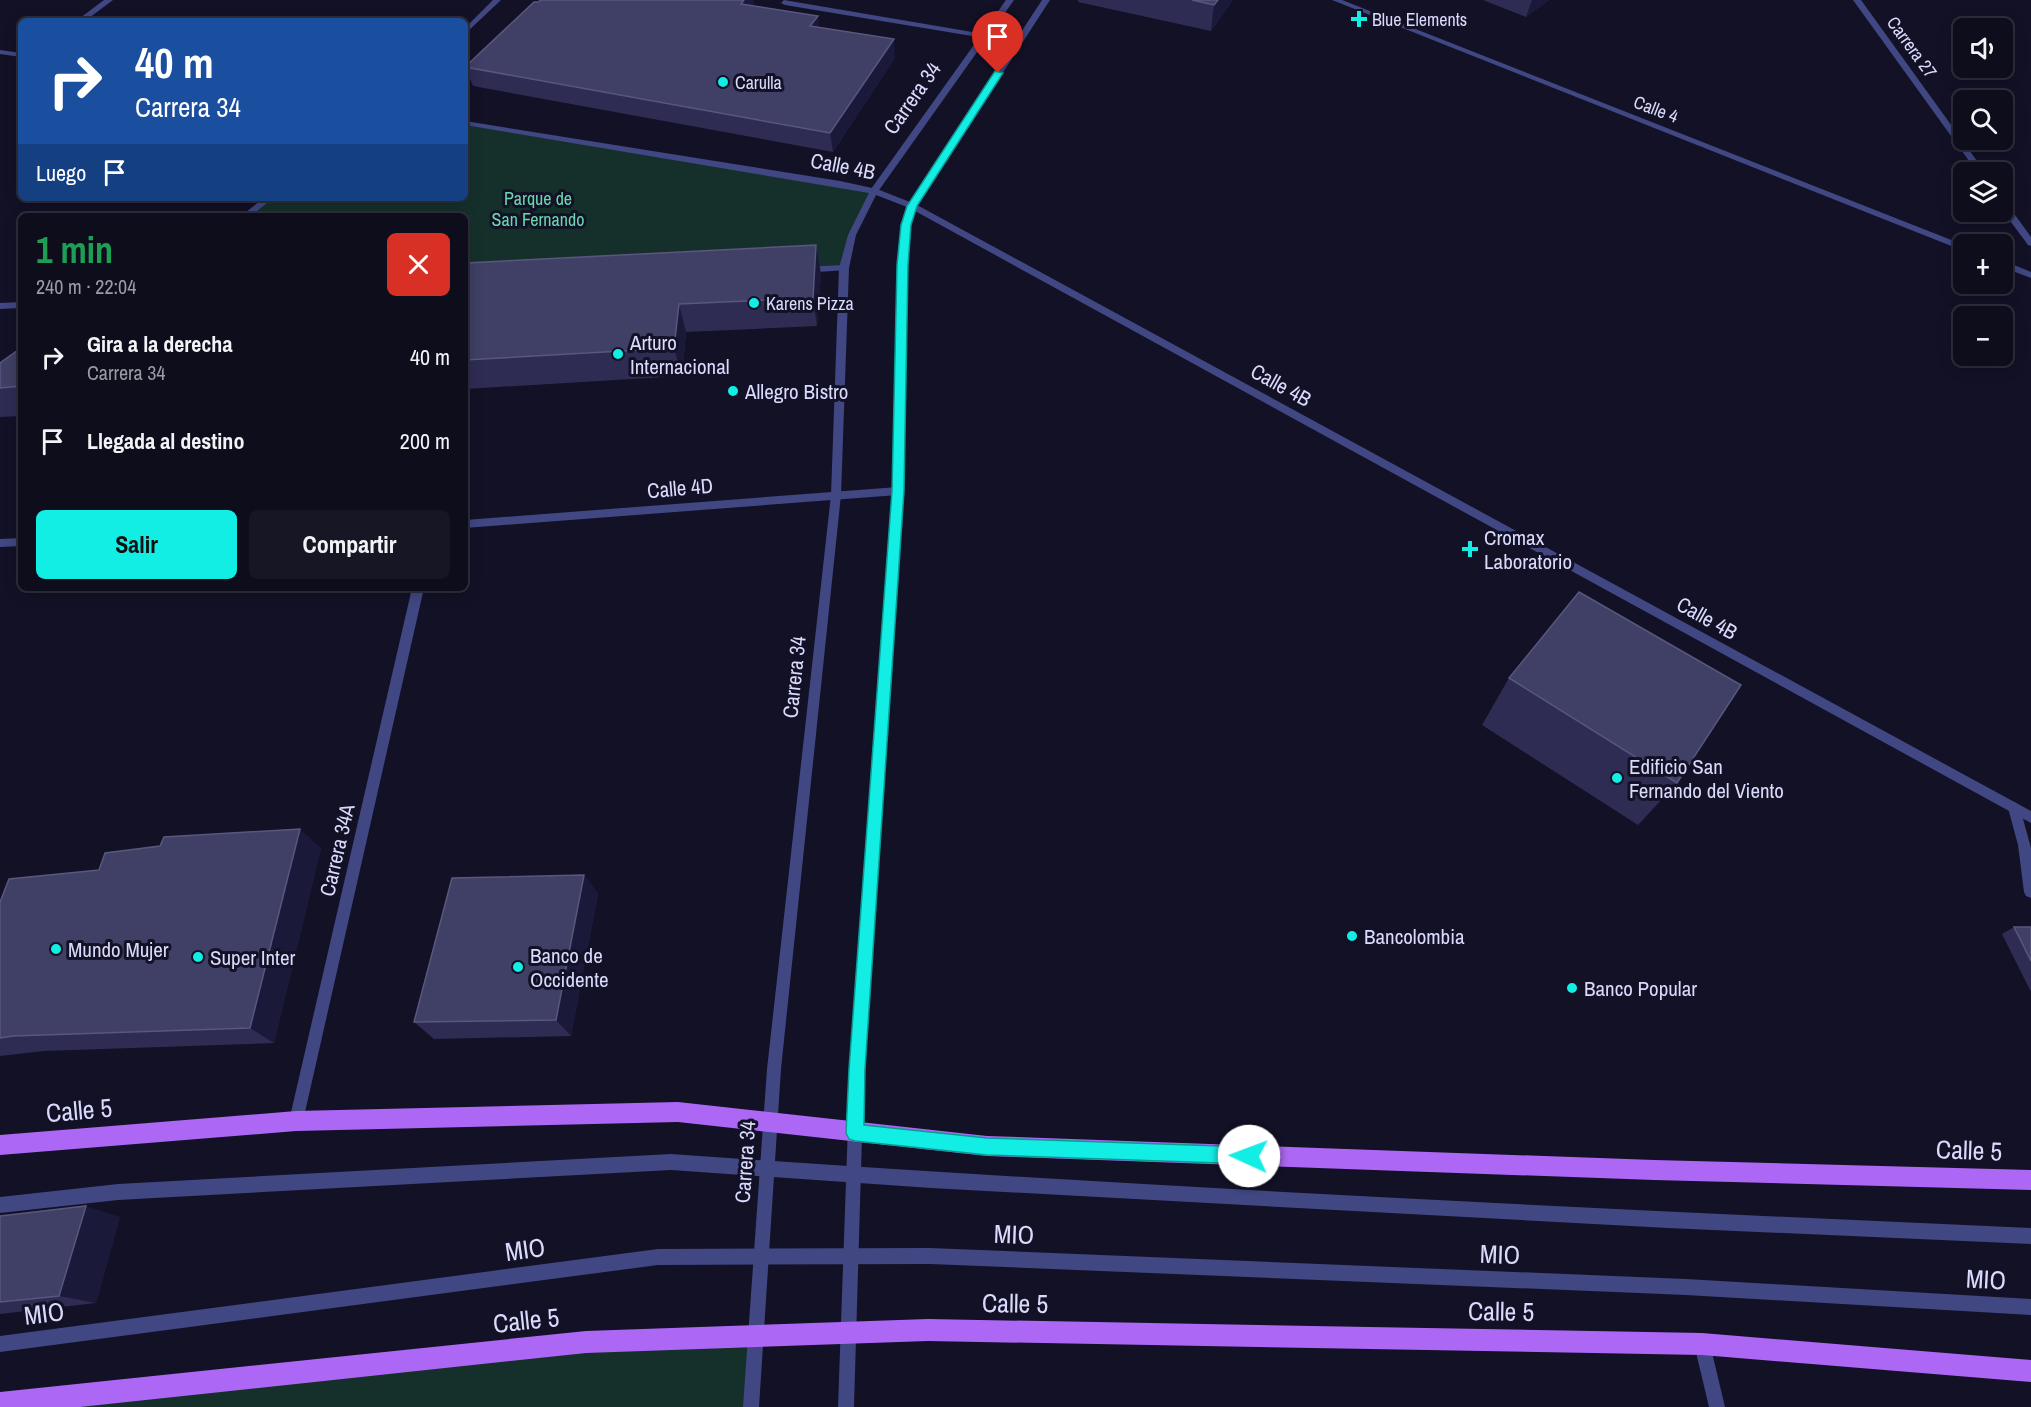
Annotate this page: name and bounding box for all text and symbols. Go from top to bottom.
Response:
place label: Blue Elements [1372,7,1467,32]
marker: Blue Elements [1350,10,1368,28]
pin [972,11,1023,73]
street label: Carrera 27 [1881,11,1943,83]
map controls [1953,18,2013,366]
button: sound [1953,18,2013,78]
icon: arrive [981,20,1014,53]
text: 40 m [135,35,214,91]
icon: right [36,42,114,120]
street label: Carrera 34 [877,56,948,140]
place label: Carulla [735,70,782,95]
marker: Carulla [716,75,730,89]
text: Carrera 34 [135,89,241,125]
street label: Calle 4 [1630,89,1682,129]
button: search [1953,90,2013,150]
street label: Calle 4B [808,146,878,186]
icon: arrive [98,156,131,189]
text: Luego [36,158,86,188]
button: layers [1953,162,2013,222]
park label: Parque de San Fernando [492,186,584,232]
text: 1 min [36,226,113,274]
button: close [387,233,450,296]
button: + [1953,234,2013,294]
text: 240 m · 22:04 [36,273,136,300]
place label: Karens Pizza [766,291,854,316]
marker: Karens Pizza [747,296,761,310]
button: − [1953,306,2013,366]
place label: Arturo Internacional [629,328,730,381]
text: Gira a la derecha [87,329,232,359]
icon: right [36,341,69,374]
text: 40 m [410,342,450,372]
marker: Arturo Internacional [611,347,625,361]
street label: Calle 4B [1246,357,1316,413]
text: Carrera 34 [87,359,165,386]
place label: Allegro Bistro [744,377,848,406]
marker: Allegro Bistro [726,384,740,398]
icon: arrive [36,425,69,458]
text: Llegada al destino [87,426,244,456]
text: 200 m [400,426,450,456]
street label: Calle 4D [646,471,714,505]
button: Salir [36,510,237,579]
button: Compartir [249,510,450,579]
place label: Cromax Laboratorio [1484,523,1572,576]
marker: Cromax Laboratorio [1461,540,1479,558]
street label: Calle 4B [1672,590,1742,646]
street label: Carrera 34 [775,634,813,719]
place label: Edificio San Fernando del Viento [1629,752,1784,805]
marker: Edificio San Fernando del Viento [1610,771,1624,785]
street label: Carrera 34A [312,801,362,899]
place label: Bancolombia [1364,922,1465,951]
marker: Bancolombia [1345,929,1359,943]
place label: Mundo Mujer [68,935,169,964]
place label: Banco de Occidente [530,941,609,994]
marker: Mundo Mujer [49,942,63,956]
place label: Super Inter [210,943,295,972]
marker: Super Inter [191,950,205,964]
marker: Banco de Occidente [511,960,525,974]
place label: Banco Popular [1584,974,1697,1003]
marker: Banco Popular [1565,981,1579,995]
street label: Calle 5 [44,1090,114,1130]
street label: Carrera 34 [728,1120,762,1204]
position arrow [1217,1124,1281,1188]
street label: Calle 5 [1935,1131,2003,1169]
street label: MIO [993,1216,1035,1252]
street label: MIO [503,1229,547,1269]
street label: MIO [1479,1236,1521,1272]
street label: MIO [1965,1260,2007,1298]
street label: Calle 5 [982,1285,1048,1321]
street label: MIO [22,1293,66,1333]
street label: Calle 5 [1468,1293,1534,1329]
street label: Calle 5 [491,1299,561,1341]

